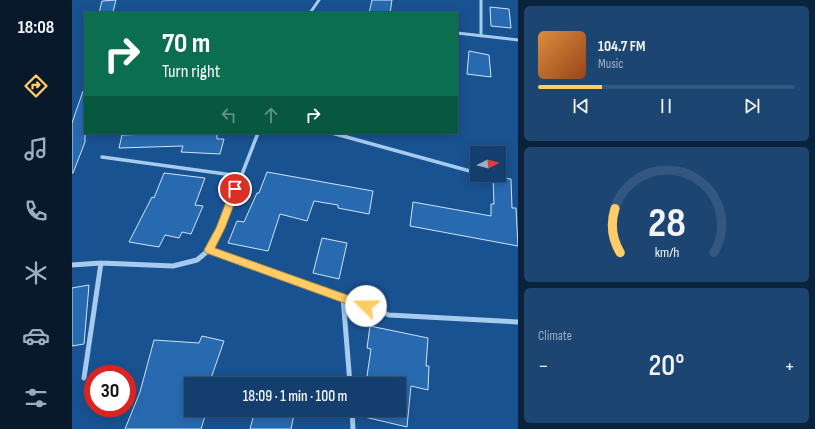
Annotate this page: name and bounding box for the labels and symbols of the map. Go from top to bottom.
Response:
north arrow [470,146,506,182]
pin [218,172,252,206]
position arrow [345,285,387,327]
speed limit sign: 30 [84,365,136,417]

